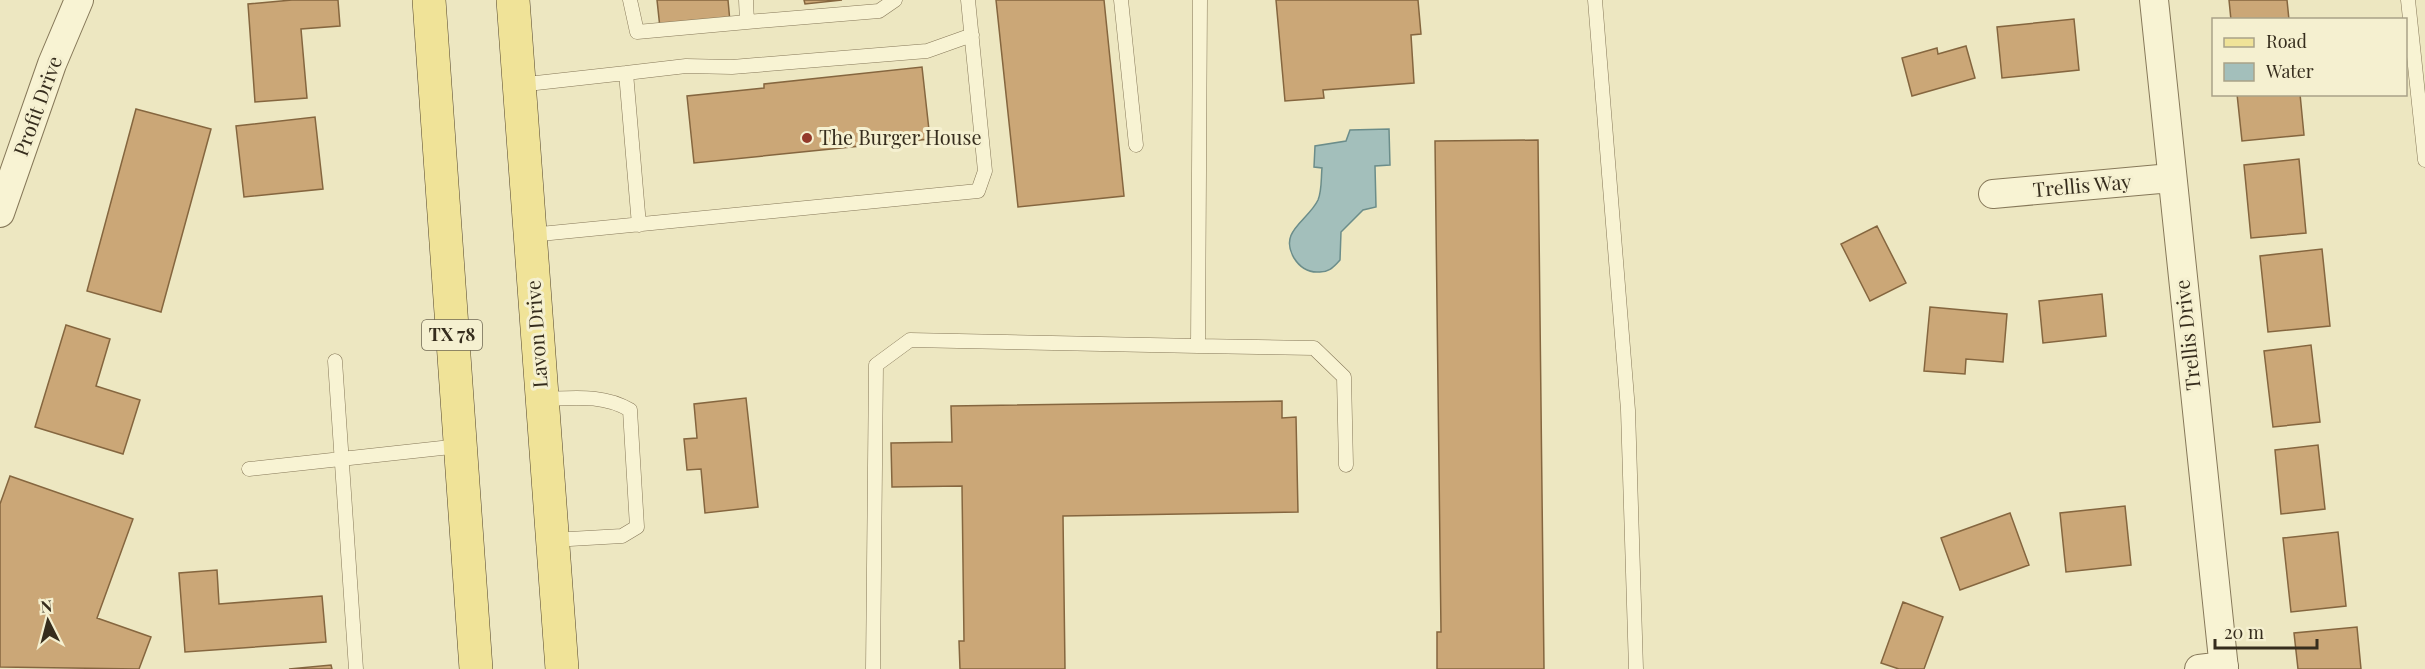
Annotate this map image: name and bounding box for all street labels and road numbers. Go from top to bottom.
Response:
street label: Profit Drive [6,52,67,159]
street label: Trellis Way [2032,167,2132,202]
street label: Trellis Drive [2167,278,2206,392]
street label: Lavon Drive [518,279,553,389]
road number: TX 78 [422,320,482,350]

